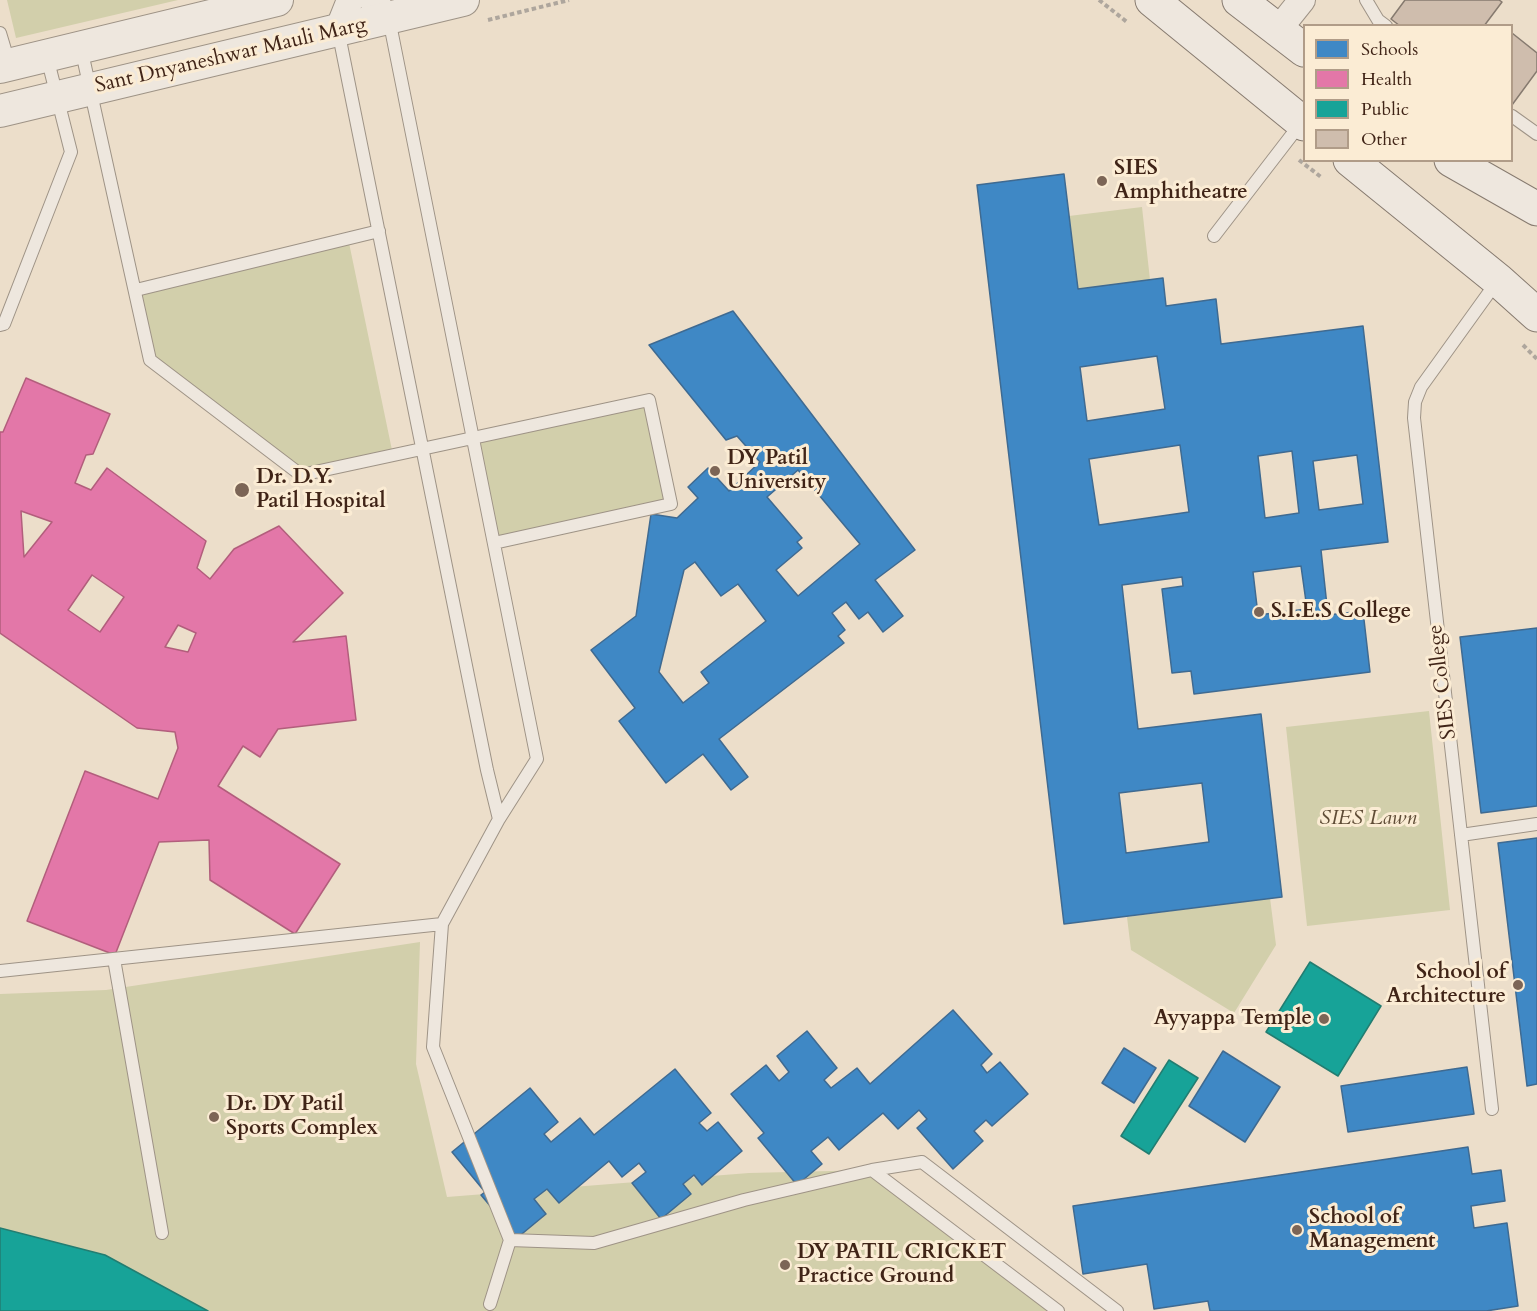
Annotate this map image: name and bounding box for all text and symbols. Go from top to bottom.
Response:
street label: Sant Dnyaneshwar Mauli Marg [93,12,369,100]
legend [1303,24,1513,162]
text: Schools [1361,37,1418,62]
text: Health [1361,67,1412,92]
text: Public [1361,97,1409,122]
text: Other [1361,127,1407,152]
place label: SIES Amphitheatre [1114,156,1248,206]
marker: SIES Amphitheatre [1095,174,1109,188]
place label: DY Patil University [727,446,826,496]
marker: DY Patil University [708,464,722,478]
place label: Dr. D.Y. Patil Hospital [256,465,386,515]
marker: Dr. D.Y. Patil Hospital [233,481,251,499]
place label: S.I.E.S College [1271,599,1411,625]
marker: S.I.E.S College [1252,605,1266,619]
street label: SIES College [1423,623,1463,741]
park label: SIES Lawn [1319,806,1417,832]
place label: School of Architecture [1386,960,1506,1010]
marker: School of Architecture [1511,978,1525,992]
place label: Ayyappa Temple [1154,1006,1312,1032]
marker: Ayyappa Temple [1317,1012,1331,1026]
place label: Dr. DY Patil Sports Complex [226,1092,378,1142]
marker: Dr. DY Patil Sports Complex [207,1110,221,1124]
place label: School of Management [1309,1205,1435,1255]
marker: School of Management [1290,1223,1304,1237]
place label: DY PATIL CRICKET Practice Ground [797,1240,1006,1290]
marker: DY PATIL CRICKET Practice Ground [778,1258,792,1272]

